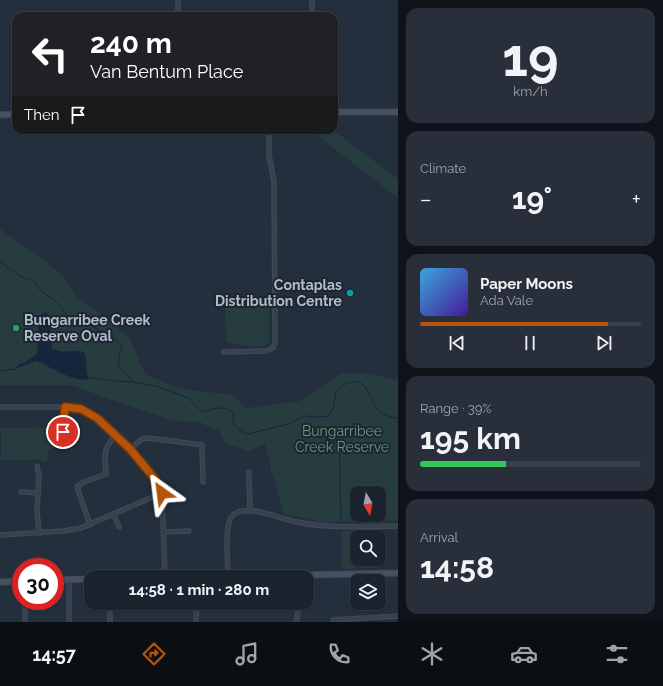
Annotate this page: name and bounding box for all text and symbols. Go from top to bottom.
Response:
text: 240 m [90,27,172,60]
text: 19 [502,27,559,88]
icon: left [24,28,76,80]
text: Van Bentum Place [90,61,243,82]
text: km/h [513,84,548,99]
icon: arrive [67,104,89,126]
text: Then [24,106,59,124]
text: Climate [420,161,466,176]
text: 19° [512,181,552,216]
text: − [420,186,432,212]
text: + [632,186,641,212]
text: Paper Moons [480,275,573,293]
place label: Contaplas Distribution Centre [215,277,343,309]
marker: Contaplas Distribution Centre [345,288,355,298]
text: Ada Vale [480,293,533,308]
place label: Bungarribee Creek Reserve Oval [24,312,151,344]
marker: Bungarribee Creek Reserve Oval [11,323,21,333]
icon: previous [446,332,468,354]
icon: pause [519,332,541,354]
icon: next [593,332,615,354]
text: Range · 39% [420,401,492,416]
pin [46,415,80,449]
icon: arrive [52,421,74,443]
text: 195 km [420,421,521,456]
park label: Bungarribee Creek Reserve [295,423,389,455]
position arrow [141,472,183,514]
north arrow [350,486,386,522]
map controls [350,486,386,610]
button: search [350,530,386,566]
text: Arrival [420,530,458,545]
text: 14:58 [420,550,494,585]
speed limit sign: 30 [12,558,64,610]
button: layers [350,574,386,610]
text: 14:58 · 1 min · 280 m [129,581,269,599]
icon: directions [140,640,168,668]
icon: music [233,640,261,668]
icon: phone [325,640,353,668]
icon: climate [418,640,446,668]
icon: car [510,640,538,668]
icon: filters [603,640,631,668]
text: 14:57 [32,644,76,665]

